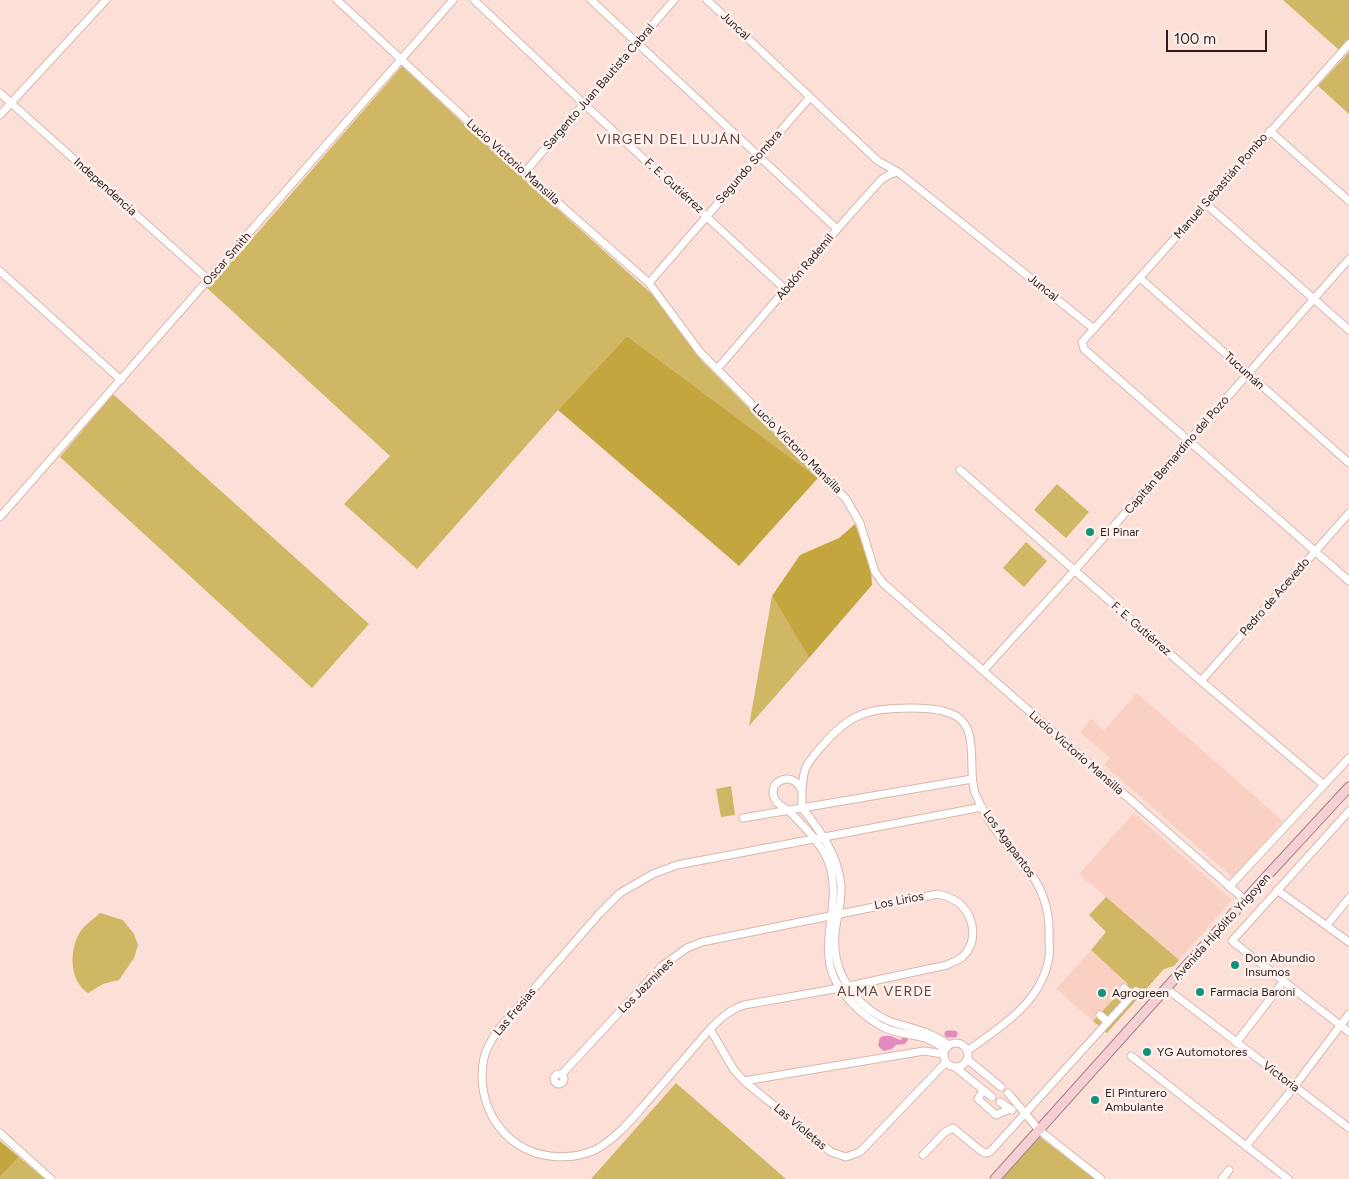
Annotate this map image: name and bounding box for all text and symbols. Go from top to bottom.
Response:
street label: Juncal [717,9,753,43]
scale bar [1169,20,1270,52]
street label: Sargento Juan Bautista Cabral [540,21,658,153]
text: 100 m [1174,30,1216,48]
street label: Lucio Victorio Mansilla [463,116,563,208]
street label: Segundo Sombra [713,127,785,207]
street label: Manuel Sebastián Pombo [1171,130,1271,242]
district label: VIRGEN DEL LUJÁN [595,132,743,148]
street label: Independencia [71,155,139,219]
street label: F. E. Gutiérrez [641,156,707,216]
street label: Oscar Smith [200,229,254,289]
street label: Abdón Rademil [773,231,837,303]
street label: Juncal [1025,271,1061,305]
street label: Tucumán [1221,349,1267,393]
street label: Capitán Bernardino del Pozo [1122,393,1232,517]
street label: Lucio Victorio Mansilla [749,401,845,497]
place label: El Pinar [1100,525,1139,539]
marker: El Pinar [1084,526,1096,538]
street label: Pedro de Acevedo [1237,555,1313,639]
street label: F. E. Gutiérrez [1108,599,1174,659]
street label: Lucio Victorio Mansilla [1026,708,1126,798]
street label: Los Agapantos [980,807,1038,881]
street label: Avenida Hipólito Yrigoyen [1170,871,1274,983]
street label: Los Lirios [873,889,925,913]
place label: Don Abundio Insumos [1245,951,1315,979]
street label: Los Jazmines [616,956,676,1016]
marker: Don Abundio Insumos [1229,959,1241,971]
district label: ALMA VERDE [836,984,934,1000]
street label: Las Fresias [491,985,539,1039]
place label: Farmacia Baroni [1210,985,1295,999]
place label: Agrogreen [1112,986,1169,1000]
marker: Farmacia Baroni [1194,986,1206,998]
marker: Agrogreen [1096,987,1108,999]
place label: YG Automotores [1157,1045,1247,1059]
marker: YG Automotores [1141,1046,1153,1058]
street label: Victoria [1260,1059,1302,1095]
place label: El Pinturero Ambulante [1105,1086,1167,1114]
marker: El Pinturero Ambulante [1089,1094,1101,1106]
street label: Las Violetas [771,1101,829,1153]

